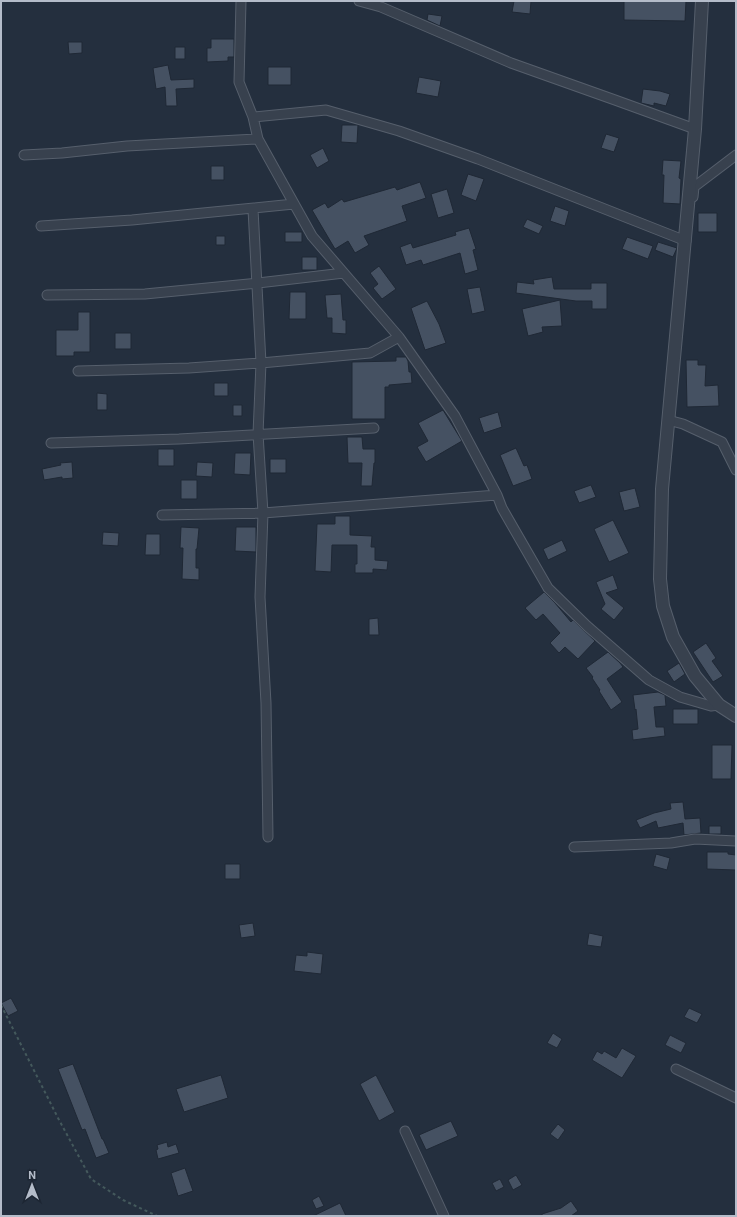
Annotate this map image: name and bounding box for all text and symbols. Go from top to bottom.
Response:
north arrow [12,1165,52,1205]
text: N [28,1169,36,1182]

